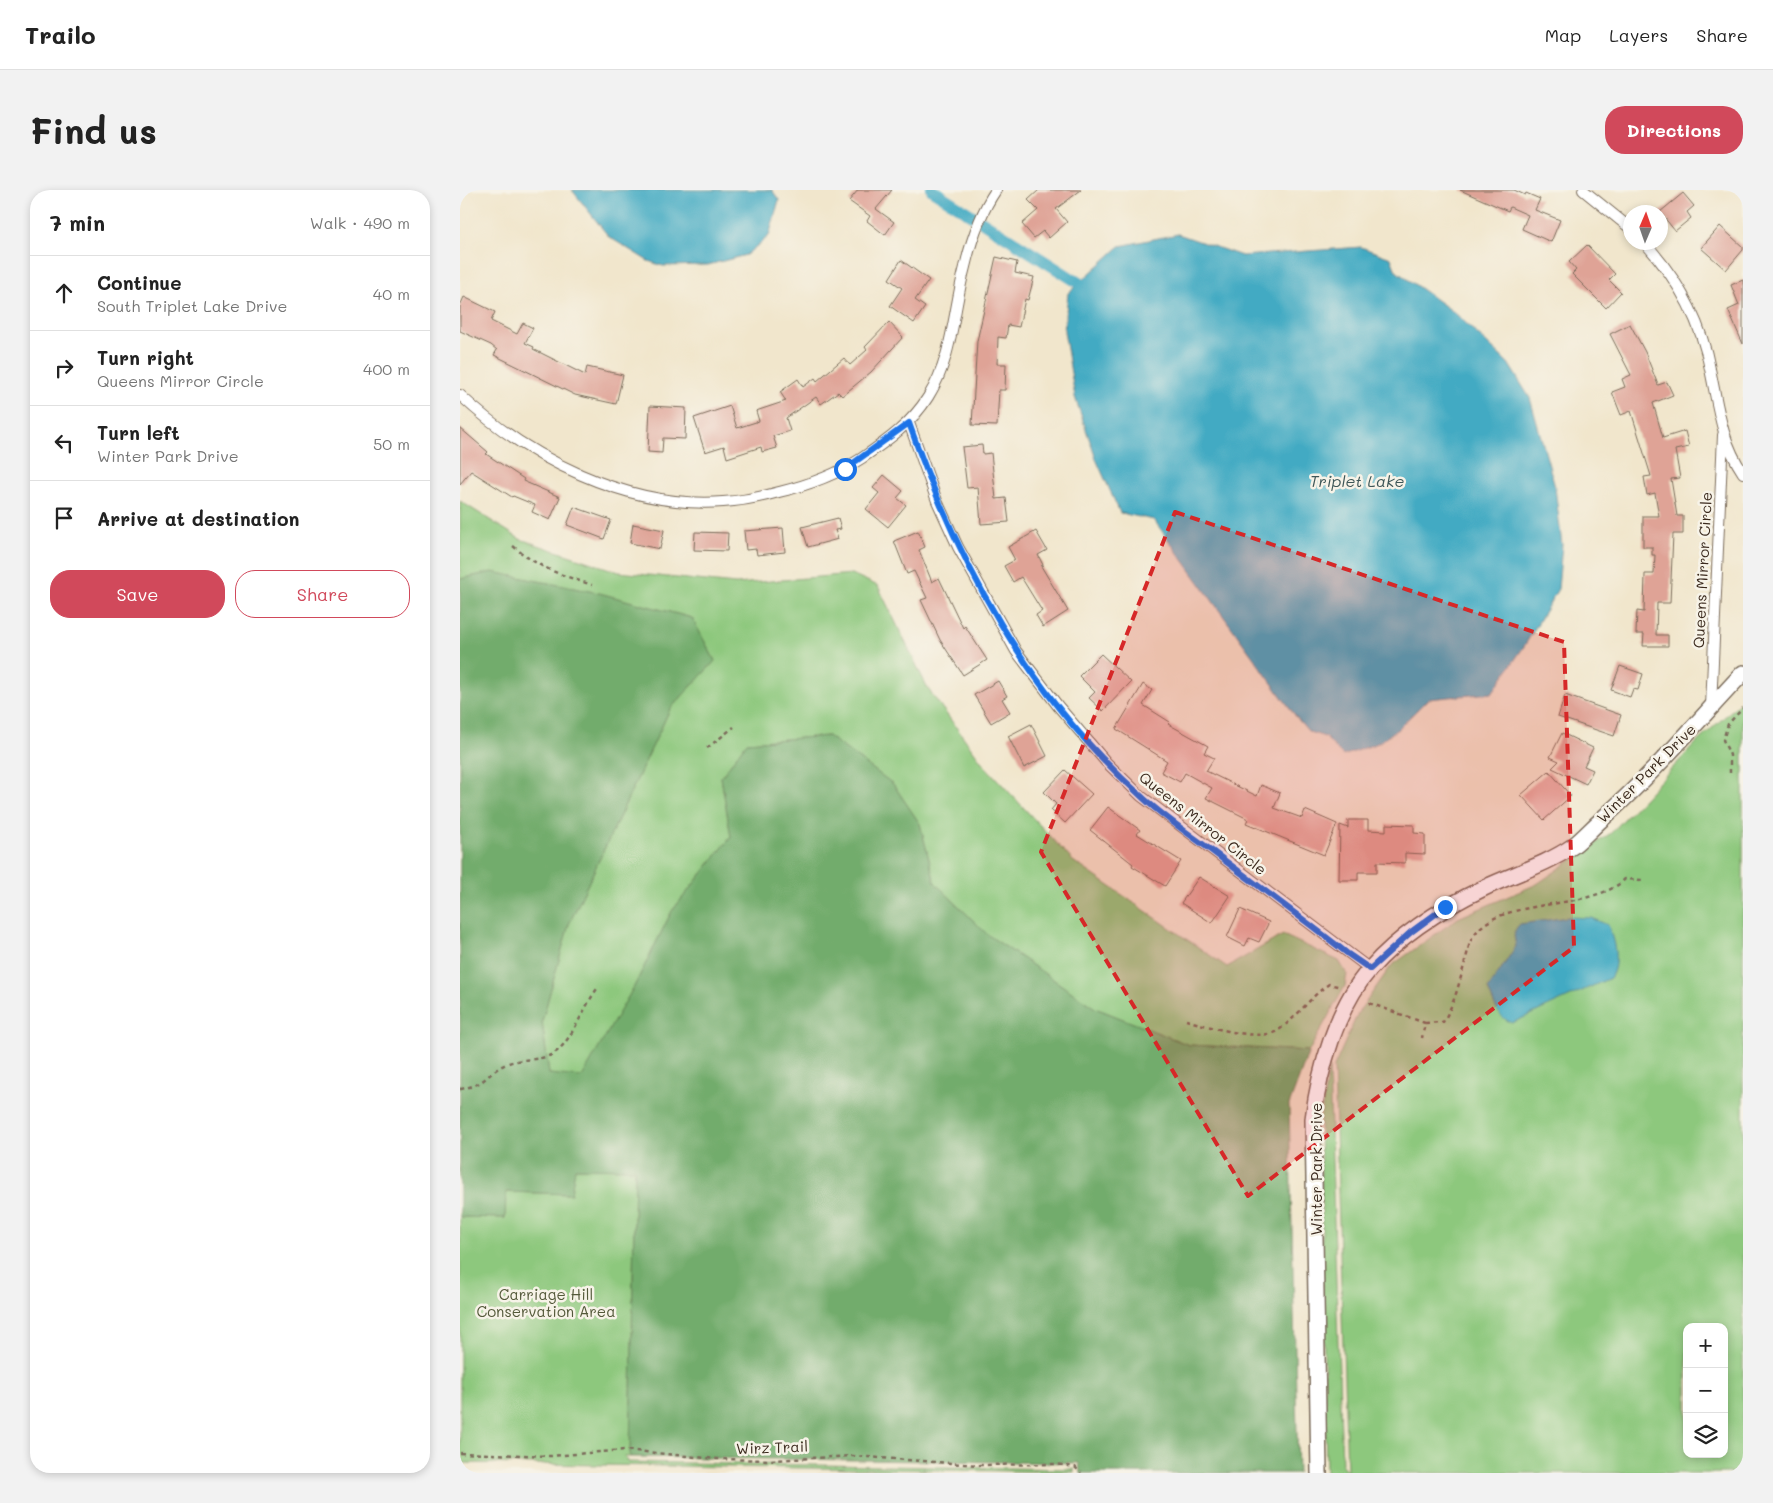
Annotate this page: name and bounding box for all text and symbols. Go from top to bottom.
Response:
text: Trailo [25,19,96,50]
text: Map [1545,23,1581,47]
text: Layers [1609,23,1668,47]
text: Share [1696,23,1748,47]
button: Directions [1605,106,1743,154]
text: Find us [30,107,157,153]
north arrow [1623,205,1668,250]
text: 7 min [50,209,105,236]
text: Walk · 490 m [310,212,410,233]
text: Continue [97,270,182,295]
icon: ahead [50,279,78,307]
text: 40 m [373,283,410,304]
text: South Triplet Lake Drive [97,295,287,316]
text: Turn right [97,345,194,370]
icon: right [50,354,78,382]
text: 400 m [363,358,410,379]
text: Queens Mirror Circle [97,370,264,391]
text: Turn left [97,420,180,445]
icon: left [50,429,78,457]
text: 50 m [373,433,410,454]
text: Winter Park Drive [97,445,239,466]
route start [834,458,857,481]
water label: Triplet Lake [1310,470,1404,491]
street label: Queens Mirror Circle [1688,491,1716,649]
icon: arrive [50,504,78,532]
text: Arrive at destination [97,506,300,531]
button: Save [50,570,225,618]
button: Share [235,570,410,618]
street label: Winter Park Drive [1592,719,1700,827]
street label: Queens Mirror Circle [1135,767,1271,879]
route end [1434,896,1457,919]
street label: Winter Park Drive [1306,1103,1326,1235]
park label: Carriage Hill Conservation Area [476,1284,616,1321]
map controls [1683,1323,1728,1458]
button: + [1683,1323,1728,1368]
button: − [1683,1368,1728,1413]
button: layers [1683,1413,1728,1458]
street label: Wirz Trail [736,1436,808,1458]

